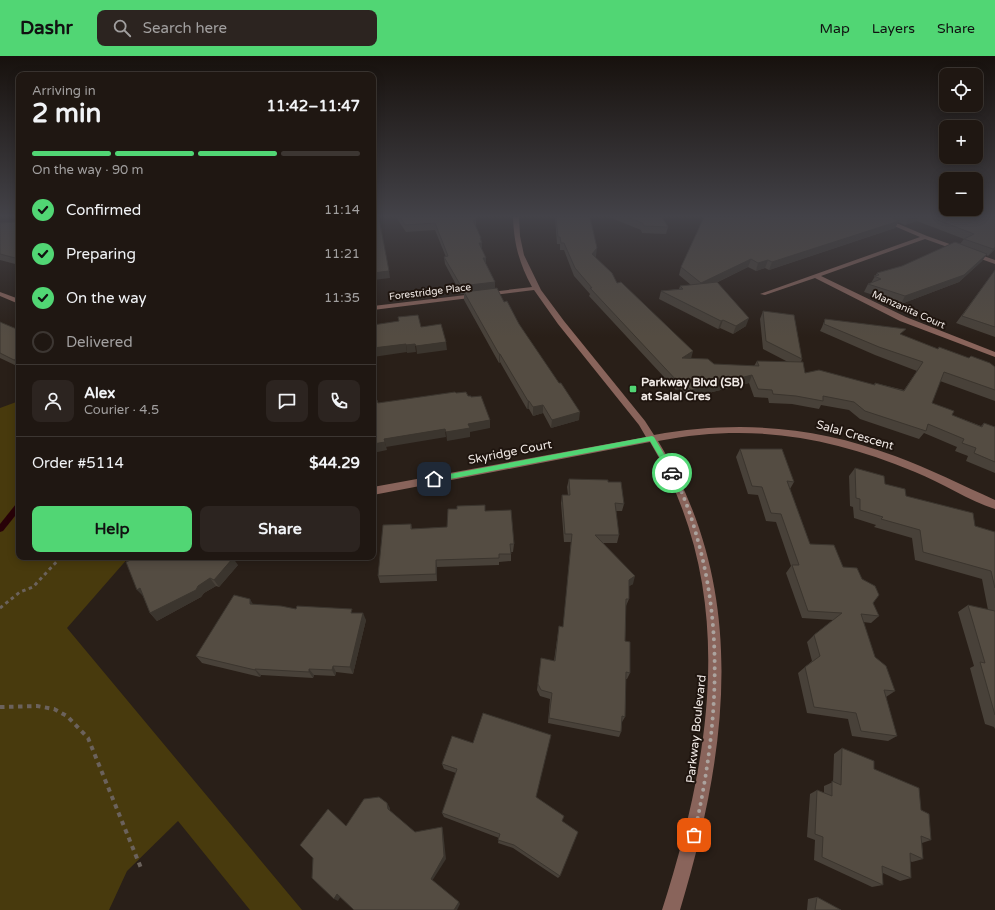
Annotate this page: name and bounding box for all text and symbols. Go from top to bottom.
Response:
search box [97,10,377,46]
text: Dashr [20,17,73,39]
icon: search [111,17,133,39]
text: Search here [143,19,227,37]
text: Map [820,20,850,37]
text: Layers [872,20,915,37]
text: Share [937,20,975,37]
map controls [939,68,983,216]
button: locate [939,68,983,112]
text: Arriving in [32,83,96,99]
text: 11:42–11:47 [267,97,360,115]
text: 2 min [32,98,101,129]
button: + [939,120,983,164]
text: On the way · 90 m [32,162,144,178]
button: − [939,172,983,216]
icon: check [32,199,54,221]
text: Confirmed [66,201,141,219]
text: 11:14 [324,202,360,218]
icon: check [32,243,54,265]
text: Preparing [66,245,136,263]
text: 11:21 [324,246,360,262]
street label: Forestridge Place [388,281,472,303]
icon: check [32,287,54,309]
street label: Manzanita Court [870,288,947,332]
text: On the way [66,289,146,307]
text: 11:35 [324,290,360,306]
text: Delivered [66,333,133,351]
place label: Parkway Blvd (SB) at Salal Cres [641,375,744,403]
button: person [32,380,74,422]
button: chat [266,380,308,422]
button: phone [318,380,360,422]
text: Alex [84,384,115,402]
marker: Parkway Blvd (SB) at Salal Cres [628,384,638,394]
text: Courier · 4.5 [84,402,159,418]
street label: Salal Crescent [815,417,896,453]
street label: Skyridge Court [467,437,553,467]
courier [652,453,692,493]
text: Order #5114 [32,454,124,472]
text: $44.29 [309,454,360,472]
pin [417,462,451,496]
icon: car [661,462,683,484]
icon: home [423,468,445,490]
button: Help [32,506,192,552]
button: Share [200,506,360,552]
street label: Parkway Boulevard [683,674,709,784]
pin [677,818,711,852]
icon: bag [683,824,705,846]

